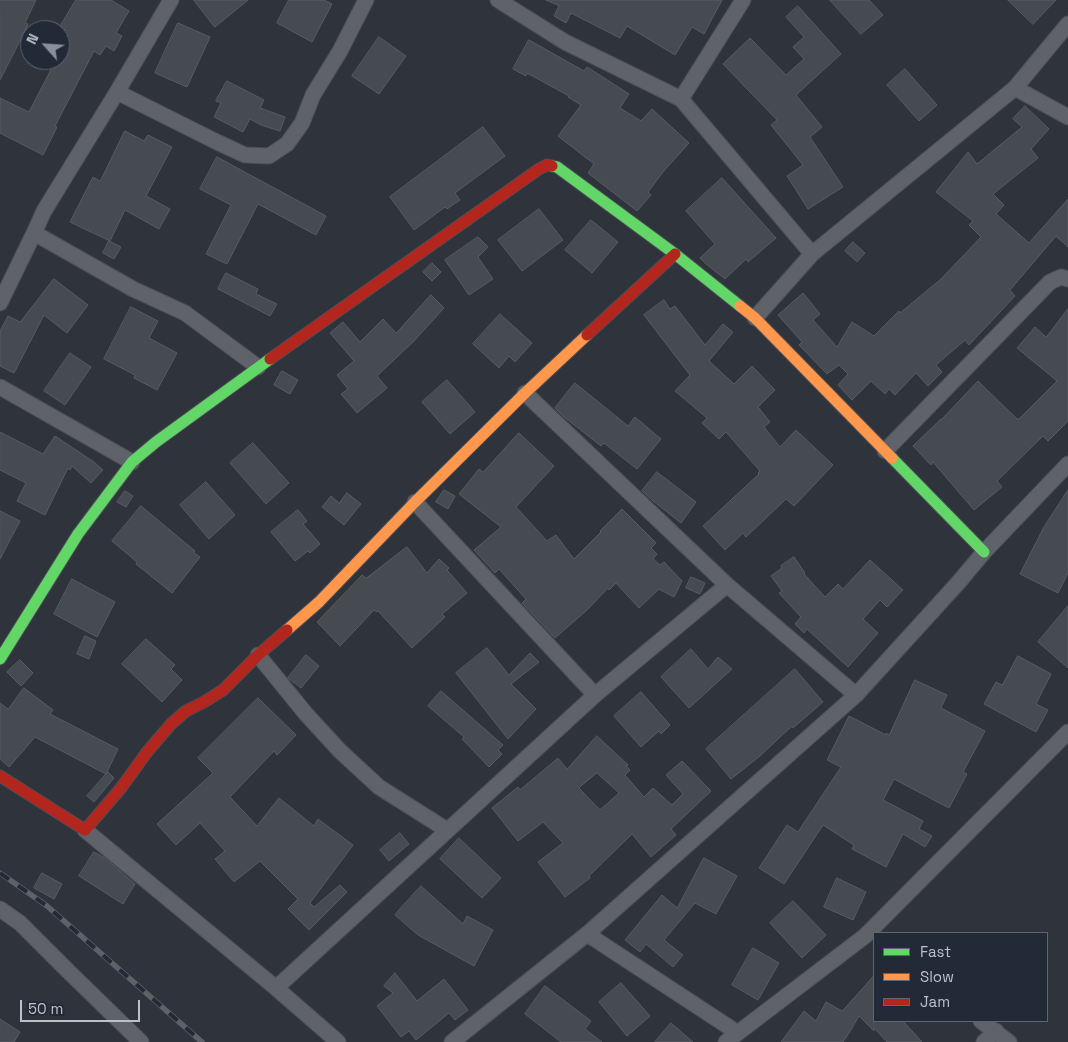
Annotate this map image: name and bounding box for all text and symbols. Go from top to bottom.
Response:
north arrow [20,20,70,70]
text: N [22,31,43,47]
legend [873,932,1048,1022]
text: Fast [920,942,951,961]
text: Slow [920,967,954,986]
scale bar [22,990,142,1022]
text: Jam [920,992,950,1011]
text: 50 m [28,999,63,1018]

